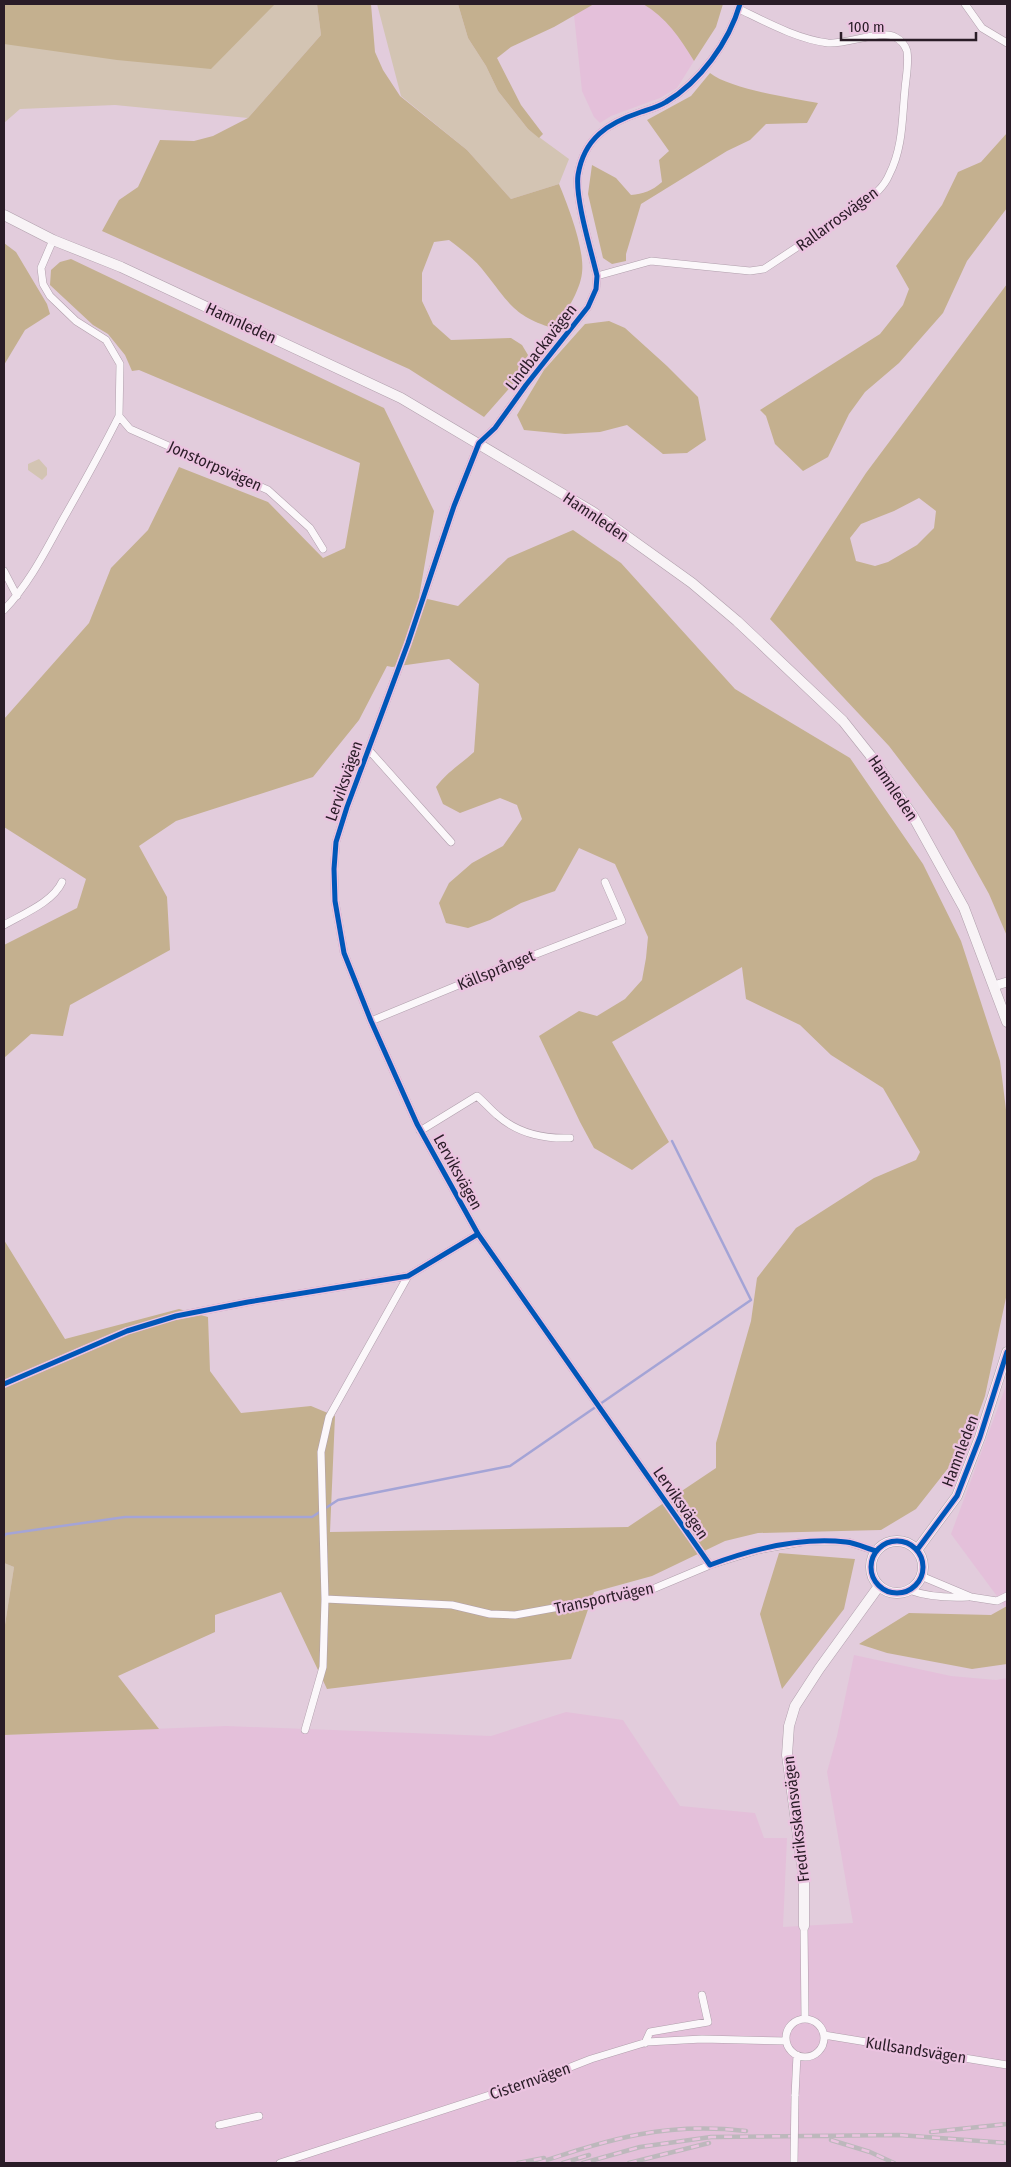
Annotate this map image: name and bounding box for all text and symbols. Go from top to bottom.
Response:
scale bar [841,10,976,42]
text: 100 m [848,18,885,36]
street label: Rallarrosvägen [792,183,882,255]
street label: Hamnleden [203,298,279,348]
street label: Lindbackavägen [501,300,581,394]
street label: Jonstorpsvägen [165,437,265,495]
street label: Hamnleden [560,488,632,546]
street label: Lerviksvägen [321,738,367,824]
street label: Hamnleden [864,752,922,824]
street label: Källsprånget [455,946,538,994]
street label: Lerviksvägen [429,1131,487,1213]
street label: Hamnleden [938,1412,982,1490]
street label: Lerviksvägen [649,1463,713,1543]
street label: Transportvägen [553,1578,655,1618]
street label: Fredriksskansvägen [779,1755,813,1883]
street label: Kullsandsvägen [864,2033,968,2067]
street label: Cisternvägen [487,2058,573,2104]

